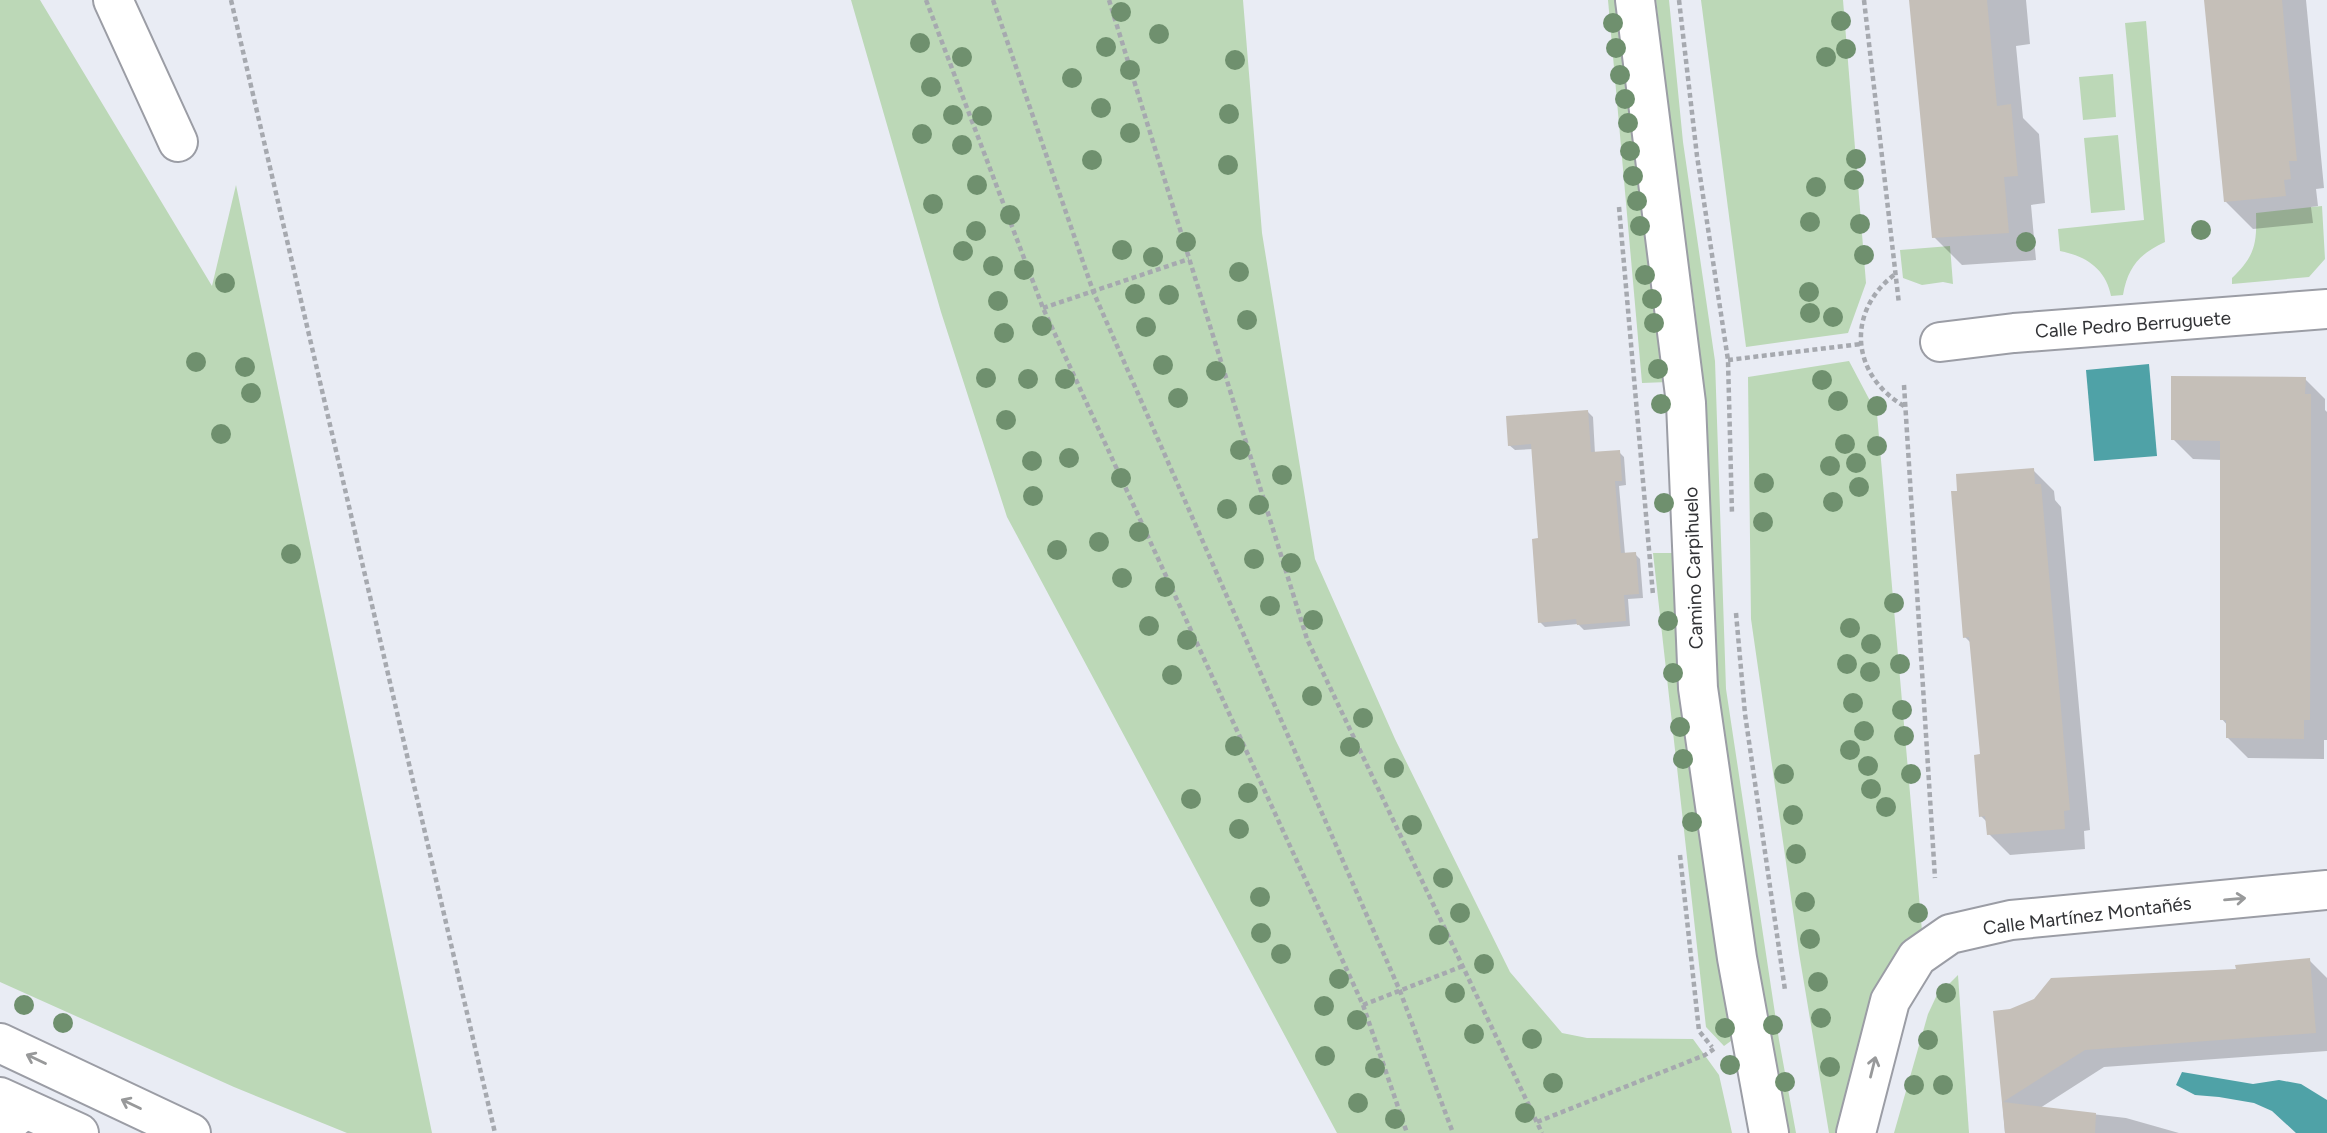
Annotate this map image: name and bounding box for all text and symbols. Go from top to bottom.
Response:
street label: Calle Pedro Berruguete [2034,306,2232,343]
street label: Camino Carpihuelo [1679,486,1708,650]
street label: Calle Martínez Montañés [1981,891,2193,940]
one-way arrow [2224,892,2246,905]
one-way arrow [26,1052,47,1065]
one-way arrow [1867,1056,1880,1079]
one-way arrow [121,1097,142,1111]

